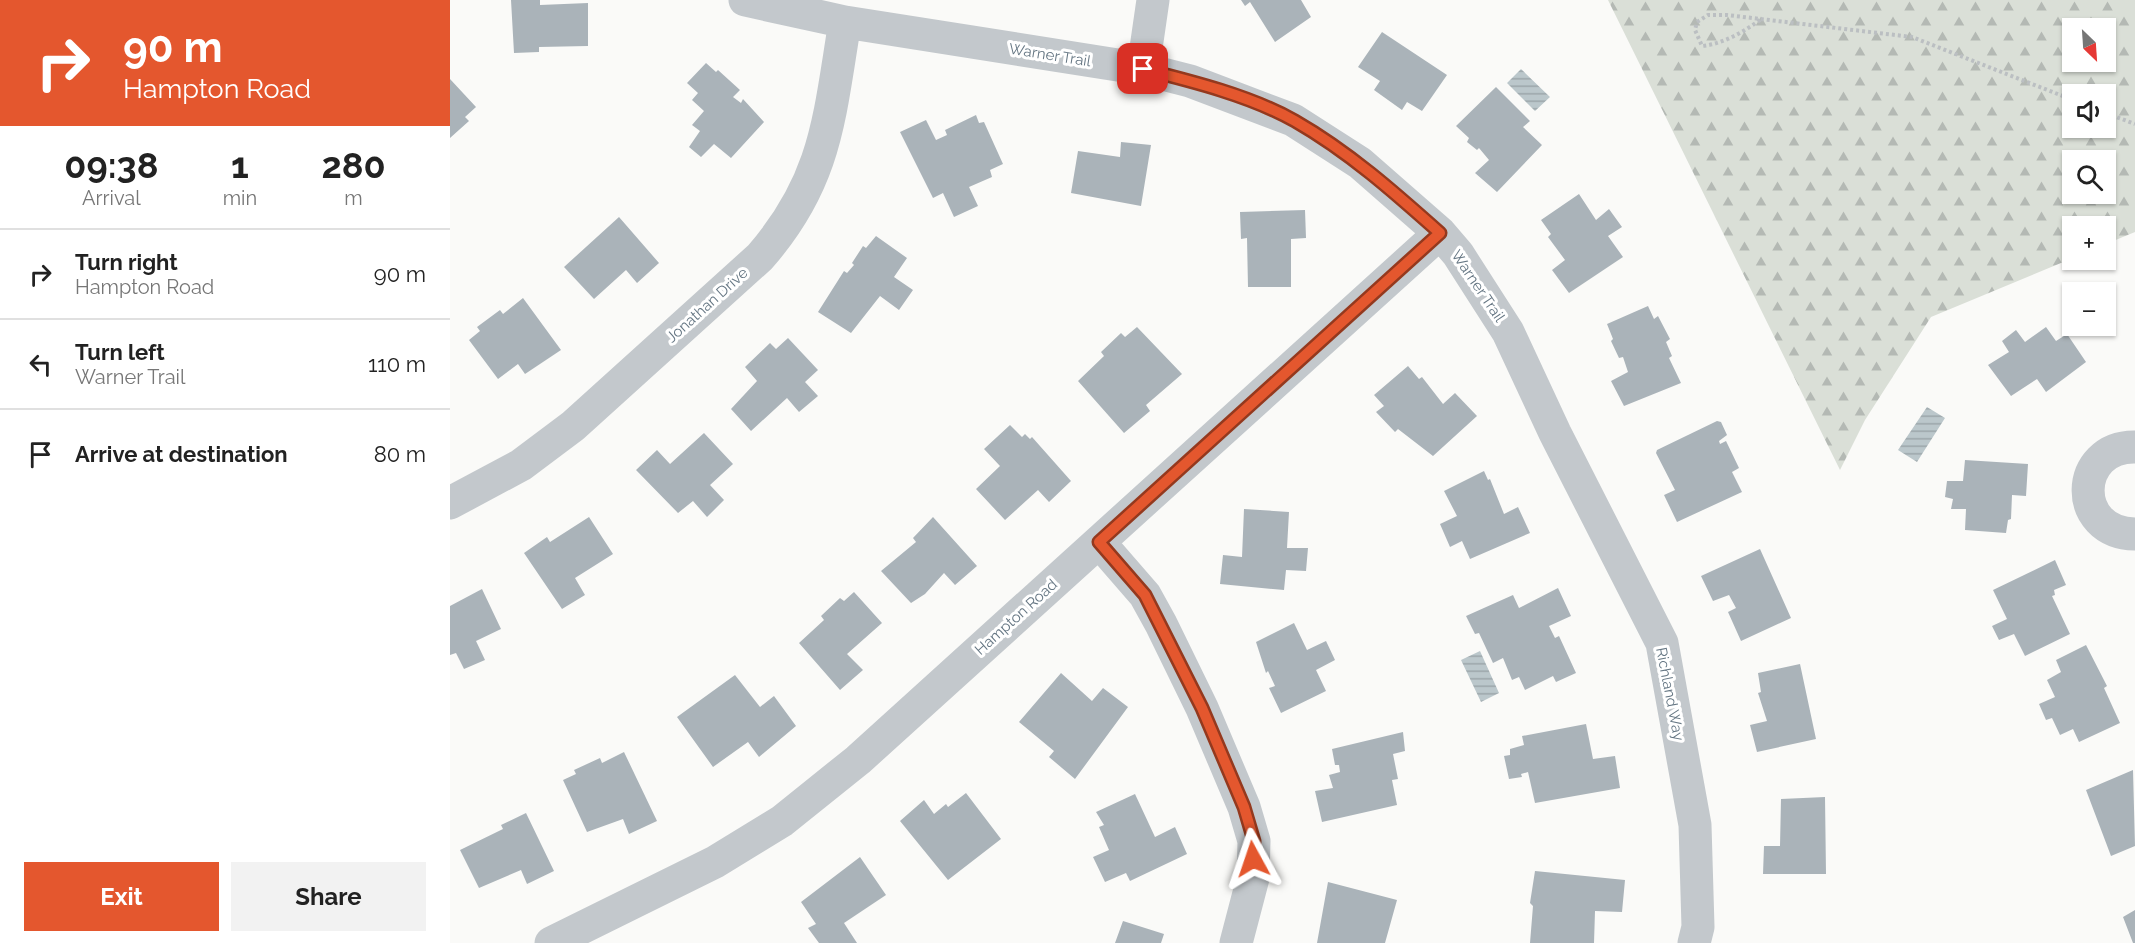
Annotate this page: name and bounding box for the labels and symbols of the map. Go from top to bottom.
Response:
north arrow [2062,18,2116,72]
street label: Warner Trail [1008,40,1093,71]
pin [1117,43,1168,94]
street label: Warner Trail [1447,247,1509,326]
street label: Jonathan Drive [663,264,751,346]
street label: Hampton Road [971,575,1061,659]
street label: Richland Way [1652,646,1688,742]
position arrow [1221,827,1285,891]

